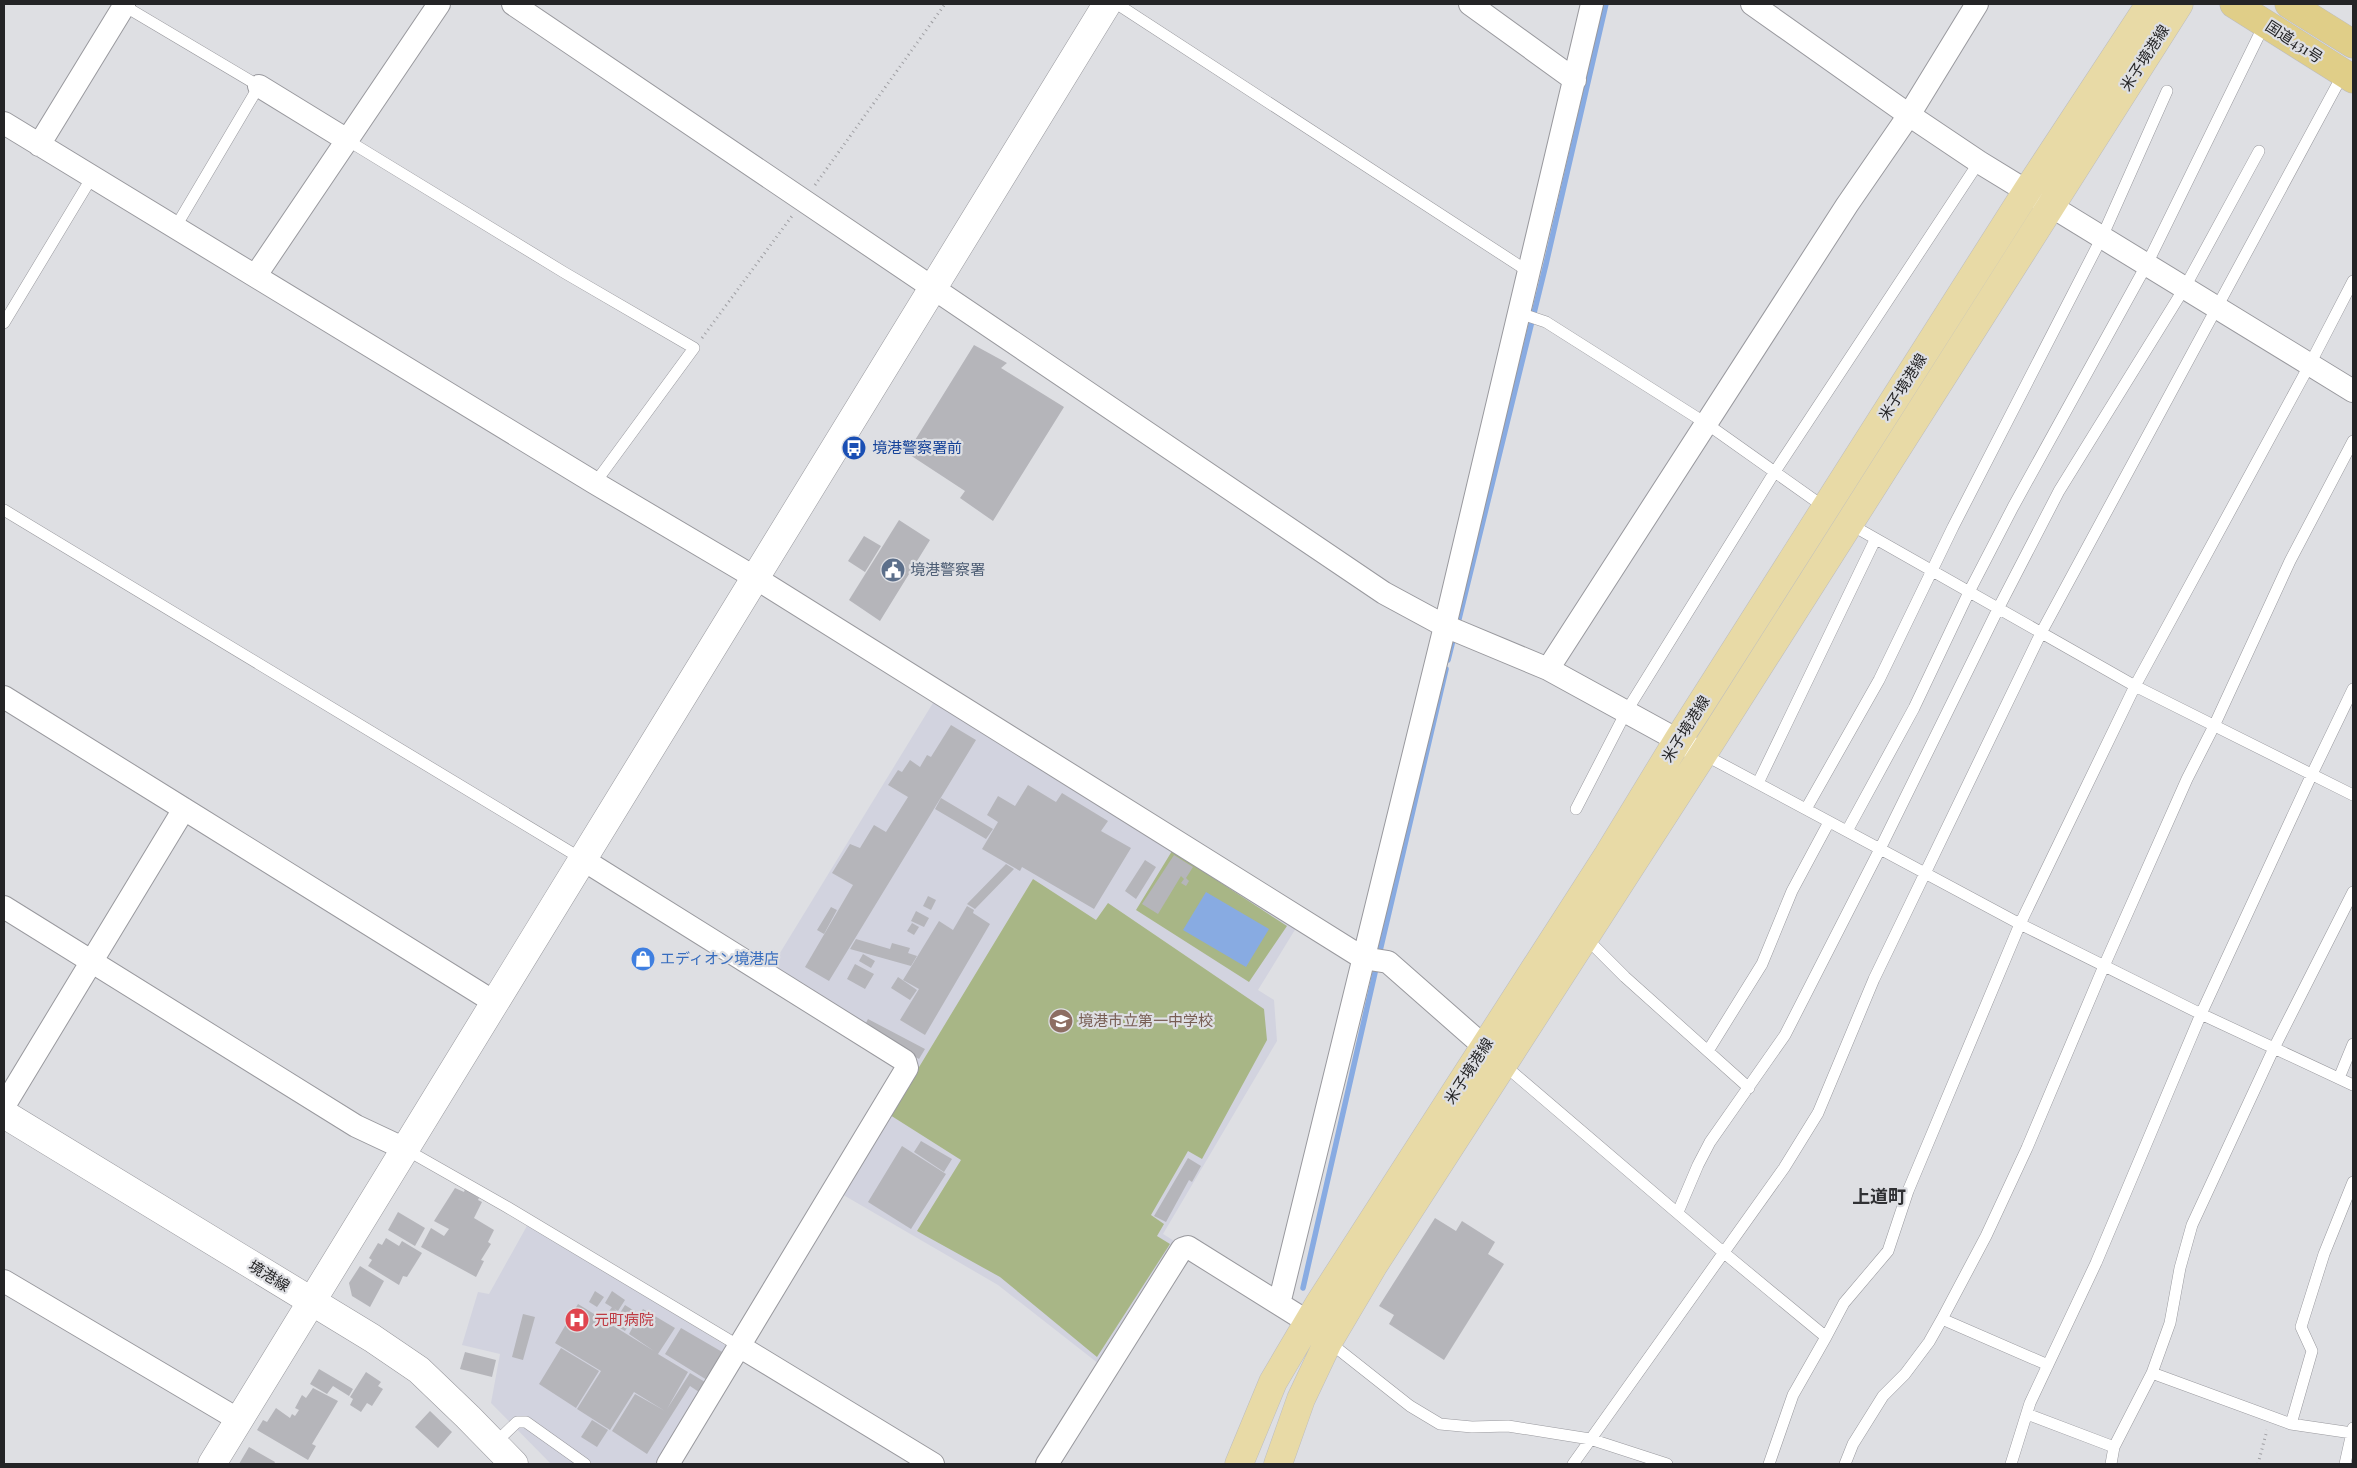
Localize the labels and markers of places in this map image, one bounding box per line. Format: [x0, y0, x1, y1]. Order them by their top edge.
bus stop icon: 境港警察署前 [841, 435, 867, 461]
place label: 境港警察署前 [872, 437, 962, 457]
public building icon: 境港警察署 [880, 557, 906, 583]
place label: 境港警察署 [910, 559, 985, 579]
shop icon: エディオン境港店 [630, 946, 656, 972]
place label: エディオン境港店 [660, 948, 779, 968]
school or university icon: 境港市立第一中学校 [1048, 1008, 1074, 1034]
place label: 境港市立第一中学校 [1078, 1010, 1213, 1030]
hospital icon: 元町病院 [564, 1307, 590, 1333]
place label: 元町病院 [594, 1309, 654, 1329]

